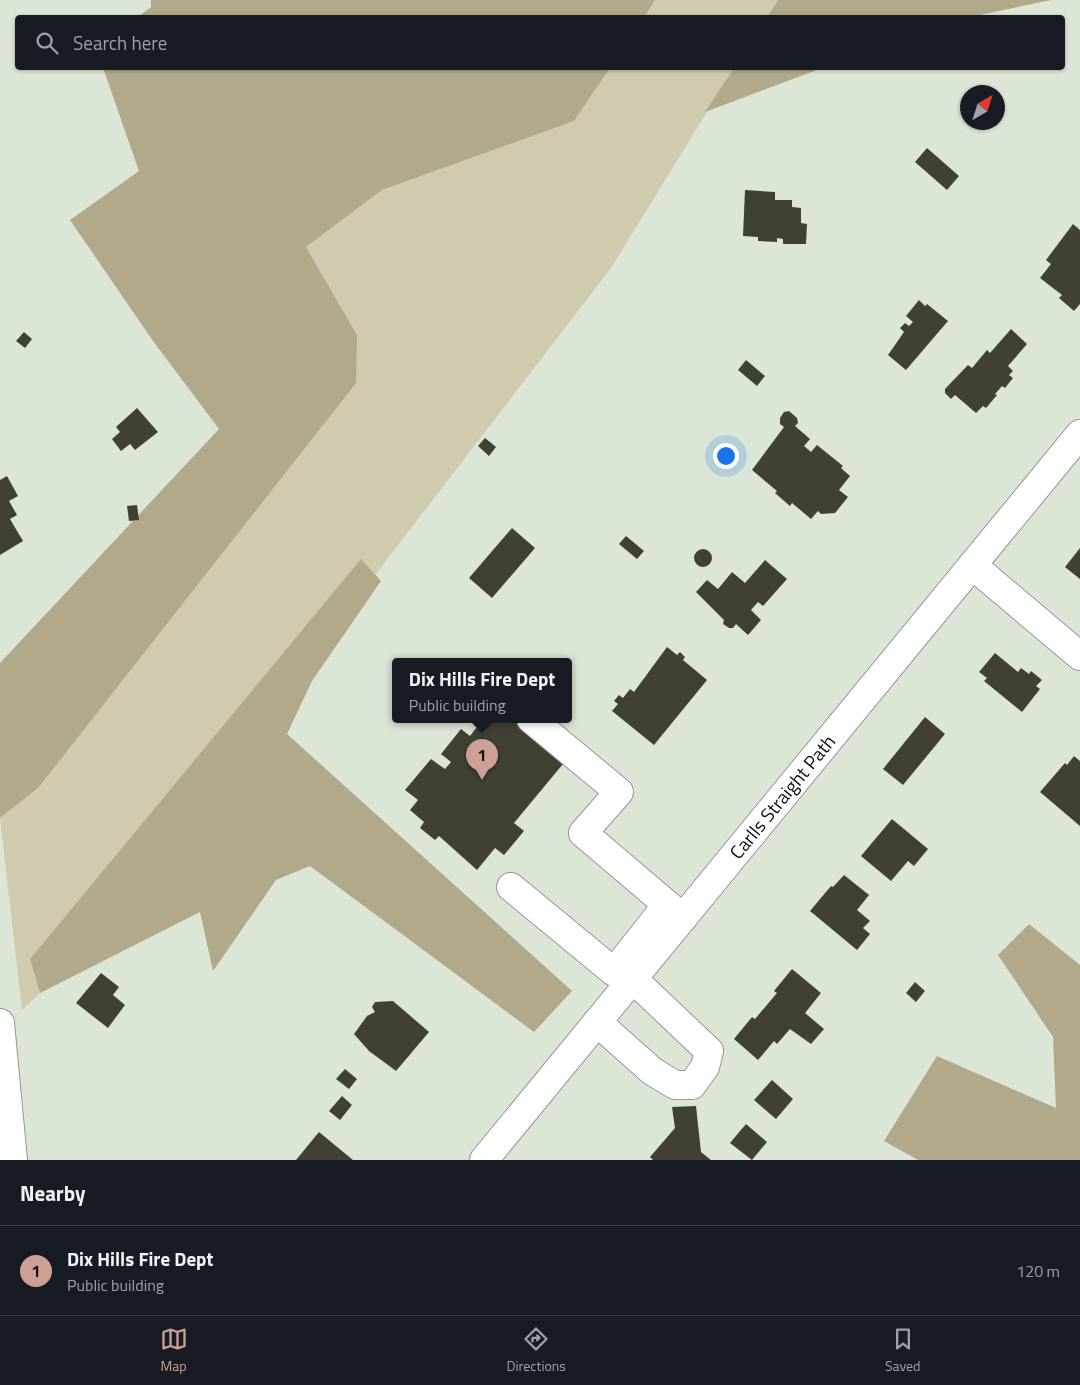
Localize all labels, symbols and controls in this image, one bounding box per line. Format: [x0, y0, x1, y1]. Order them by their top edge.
search box [15, 15, 1065, 70]
text: Search here [73, 28, 167, 57]
icon: search [33, 29, 61, 57]
north arrow [960, 85, 1005, 130]
your location [713, 443, 739, 469]
popup [392, 658, 572, 723]
text: Dix Hills Fire Dept [409, 664, 555, 693]
text: Public building [409, 693, 506, 717]
street label: Carlls Straight Path [722, 728, 842, 865]
pin: 1 [466, 739, 498, 780]
text: Nearby [20, 1177, 85, 1209]
text: Dix Hills Fire Dept [67, 1244, 213, 1273]
text: 1 [32, 1259, 40, 1283]
text: 120 m [1016, 1259, 1060, 1283]
text: Public building [67, 1273, 164, 1297]
tab: Map [160, 1325, 188, 1376]
tab: Directions [507, 1325, 566, 1376]
tab: Saved [885, 1325, 921, 1376]

